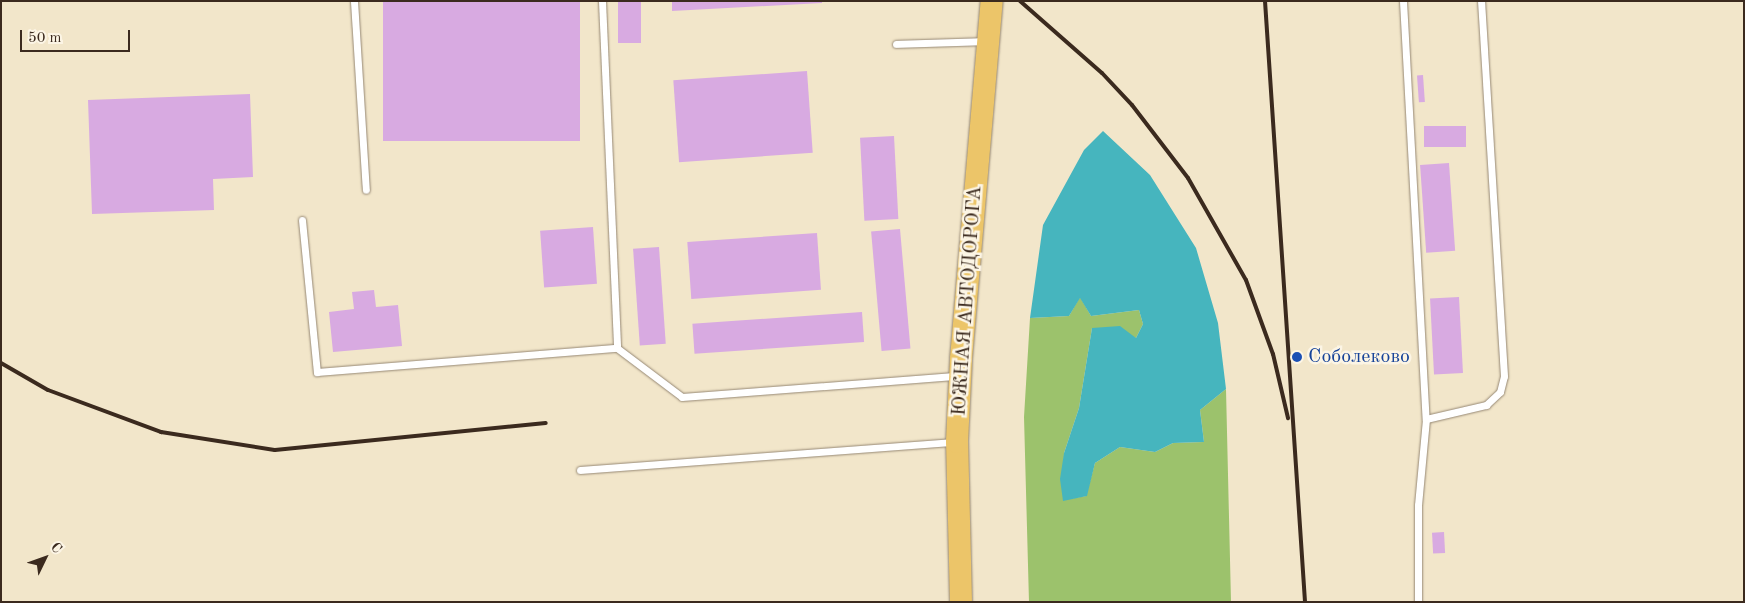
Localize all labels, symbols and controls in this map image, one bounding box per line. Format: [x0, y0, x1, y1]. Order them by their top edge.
scale bar [22, 20, 132, 52]
text: 50 m [28, 31, 62, 46]
street label: ЮЖНАЯ АВТОДОРОГА [948, 185, 988, 417]
place label: Соболеково [1308, 345, 1410, 369]
marker: Соболеково [1290, 350, 1304, 364]
north arrow [20, 533, 70, 583]
text: С [48, 540, 64, 556]

